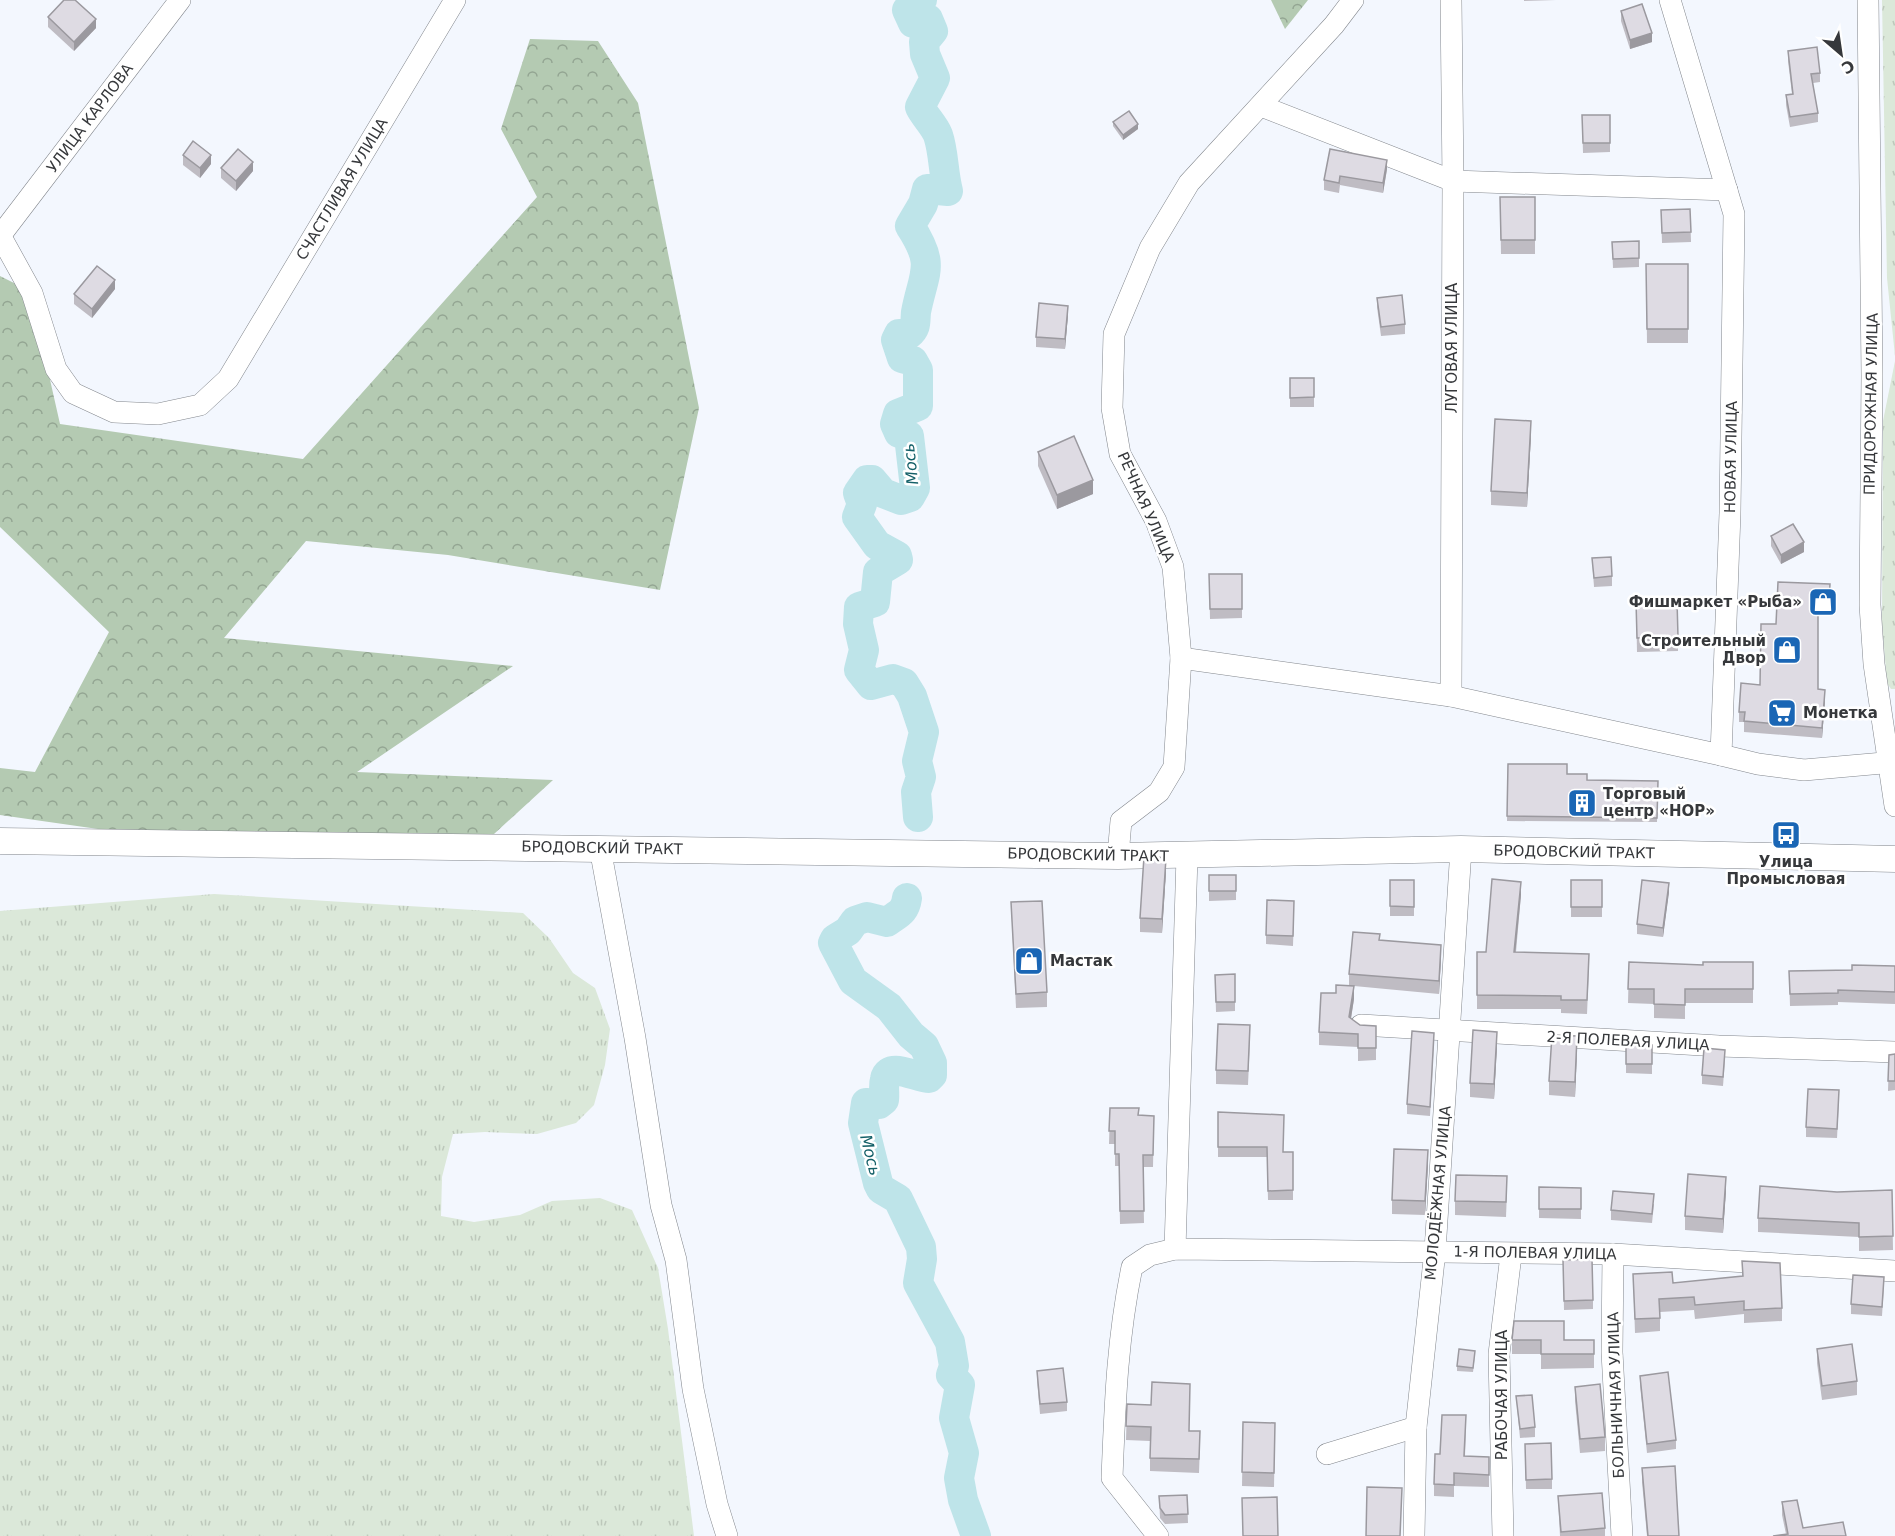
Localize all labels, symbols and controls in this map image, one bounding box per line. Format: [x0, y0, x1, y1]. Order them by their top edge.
north arrow [1811, 24, 1871, 84]
text: С [1838, 56, 1858, 78]
street label: УЛИЦА КАРЛОВА [43, 59, 137, 176]
street label: СЧАСТЛИВАЯ УЛИЦА [292, 114, 392, 263]
street label: ЛУГОВАЯ УЛИЦА [1443, 282, 1461, 413]
street label: ПРИДОРОЖНАЯ УЛИЦА [1860, 312, 1882, 495]
street label: НОВАЯ УЛИЦА [1721, 400, 1741, 513]
water label: Мось [899, 442, 922, 486]
street label: РЕЧНАЯ УЛИЦА [1114, 449, 1179, 566]
shop icon: Фишмаркет «Рыба» [1807, 586, 1839, 618]
place label: Фишмаркет «Рыба» [1629, 593, 1802, 611]
place label: Строительный Двор [1641, 632, 1766, 667]
shop icon: Строительный Двор [1771, 634, 1803, 666]
supermarket icon: Монетка [1766, 697, 1798, 729]
place label: Монетка [1803, 704, 1878, 722]
place label: Торговый центр «НОР» [1603, 785, 1715, 820]
building icon: Торговый центр «НОР» [1566, 787, 1598, 819]
bus stop icon: Улица Промысловая [1770, 819, 1802, 851]
street label: БРОДОВСКИЙ ТРАКТ [521, 837, 684, 858]
street label: БРОДОВСКИЙ ТРАКТ [1493, 841, 1656, 862]
street label: БРОДОВСКИЙ ТРАКТ [1007, 844, 1170, 865]
place label: Улица Промысловая [1727, 853, 1845, 888]
shop icon: Мастак [1013, 945, 1045, 977]
place label: Мастак [1050, 952, 1113, 970]
street label: 2-Я ПОЛЕВАЯ УЛИЦА [1546, 1028, 1711, 1054]
street label: МОЛОДЁЖНАЯ УЛИЦА [1420, 1104, 1455, 1281]
water label: Мось [856, 1133, 885, 1178]
street label: 1-Я ПОЛЕВАЯ УЛИЦА [1453, 1243, 1618, 1263]
street label: БОЛЬНИЧНАЯ УЛИЦА [1604, 1311, 1628, 1479]
street label: РАБОЧАЯ УЛИЦА [1493, 1329, 1511, 1460]

